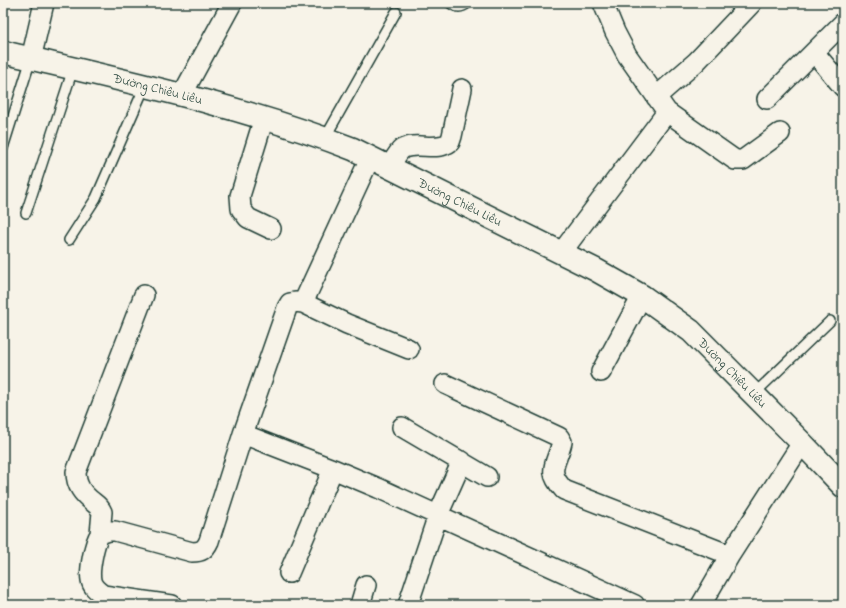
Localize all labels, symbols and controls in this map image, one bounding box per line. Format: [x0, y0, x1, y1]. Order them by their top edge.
street label: Đường Chiêu Liêu [110, 68, 205, 110]
street label: Đường Chiêu Liêu [414, 173, 505, 231]
street label: Đường Chiêu Liêu [693, 333, 772, 412]

